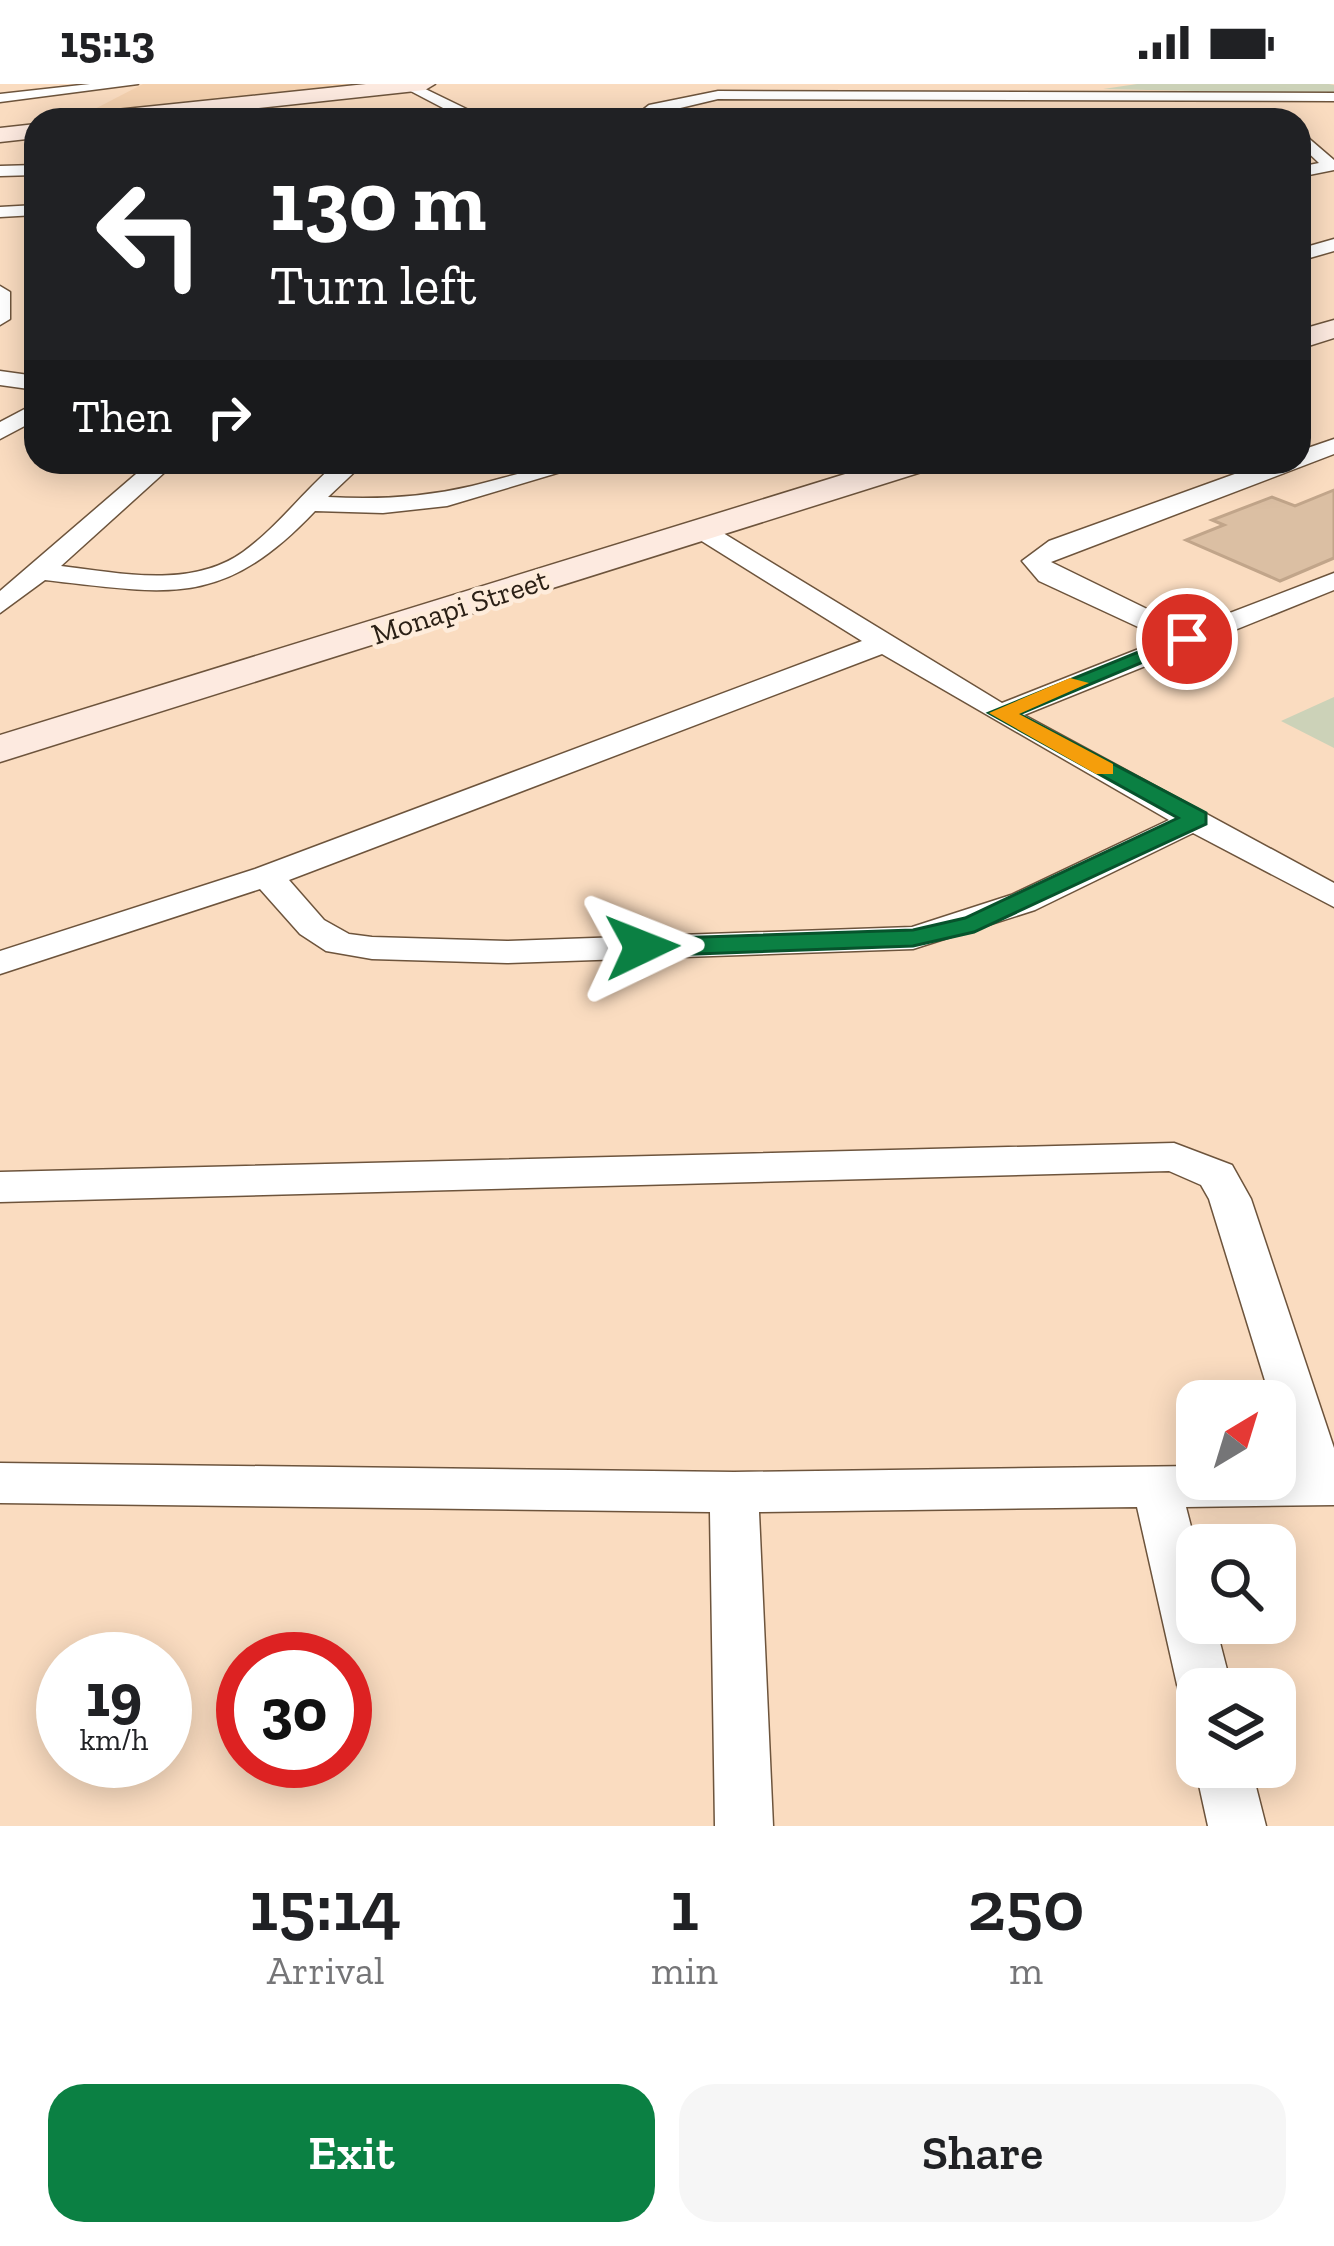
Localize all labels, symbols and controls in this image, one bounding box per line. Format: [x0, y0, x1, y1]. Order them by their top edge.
text: 15:13 [60, 15, 155, 69]
text: 130 m [270, 151, 486, 252]
icon: left [72, 156, 228, 312]
text: Turn left [270, 253, 477, 318]
icon: right [196, 384, 262, 450]
text: Then [72, 390, 172, 444]
street label: Monapi Street [367, 562, 553, 652]
pin [1136, 588, 1238, 690]
icon: arrive [1154, 606, 1220, 672]
position arrow [579, 884, 705, 1010]
north arrow [1176, 1380, 1296, 1500]
map controls [1176, 1380, 1296, 1788]
button: search [1176, 1524, 1296, 1644]
speed limit sign: 30 [216, 1632, 372, 1788]
text: 19 [86, 1659, 142, 1731]
button: layers [1176, 1668, 1296, 1788]
text: km/h [80, 1722, 148, 1758]
text: 15:14 [250, 1862, 401, 1948]
text: 1 [670, 1862, 699, 1948]
text: 250 [968, 1862, 1084, 1948]
text: Arrival [267, 1947, 384, 1994]
text: min [651, 1947, 718, 1994]
text: m [1009, 1947, 1043, 1994]
button: Exit [48, 2084, 655, 2222]
button: Share [679, 2084, 1286, 2222]

